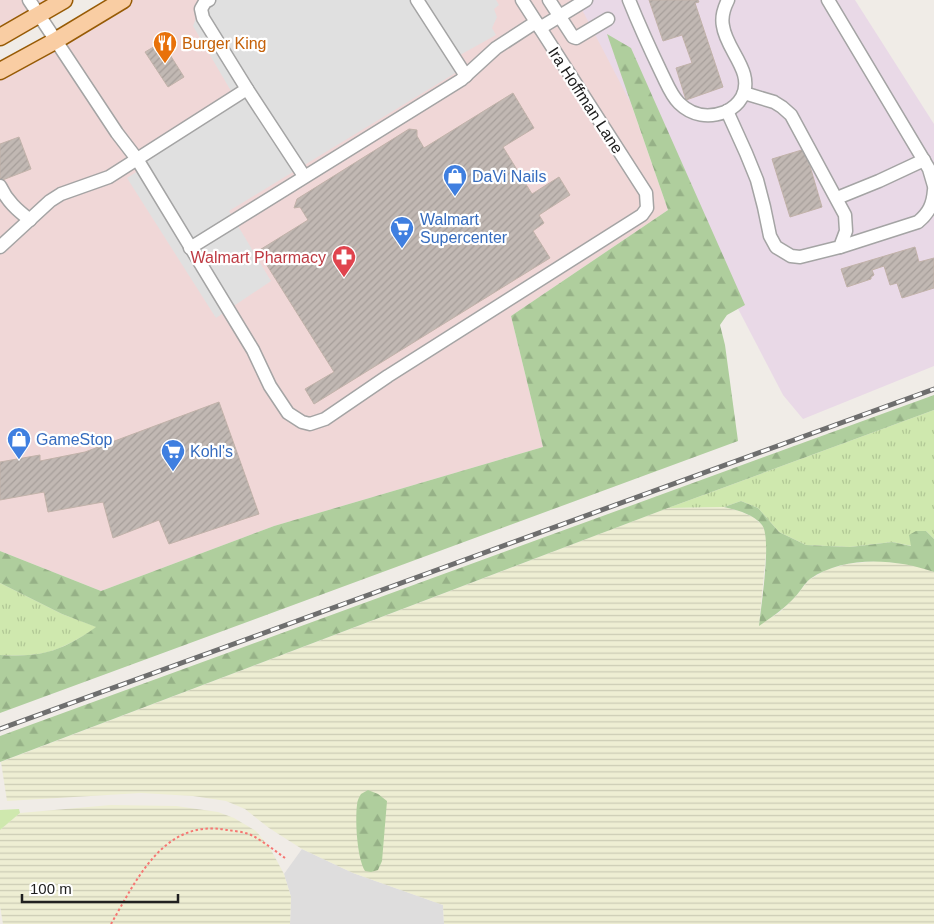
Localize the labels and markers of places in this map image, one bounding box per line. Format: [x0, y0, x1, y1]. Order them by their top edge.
restaurant icon: Burger King [152, 30, 178, 64]
place label: Burger King [182, 35, 267, 52]
shop icon: DaVi Nails [442, 163, 468, 197]
place label: DaVi Nails [472, 168, 546, 185]
place label: Walmart Supercenter [420, 211, 508, 246]
supermarket icon: Walmart Supercenter [389, 215, 415, 249]
pharmacy icon: Walmart Pharmacy [331, 244, 357, 278]
place label: Walmart Pharmacy [191, 249, 326, 266]
shop icon: GameStop [6, 426, 32, 460]
place label: GameStop [36, 431, 113, 448]
supermarket icon: Kohl's [160, 438, 186, 472]
place label: Kohl's [190, 443, 233, 460]

